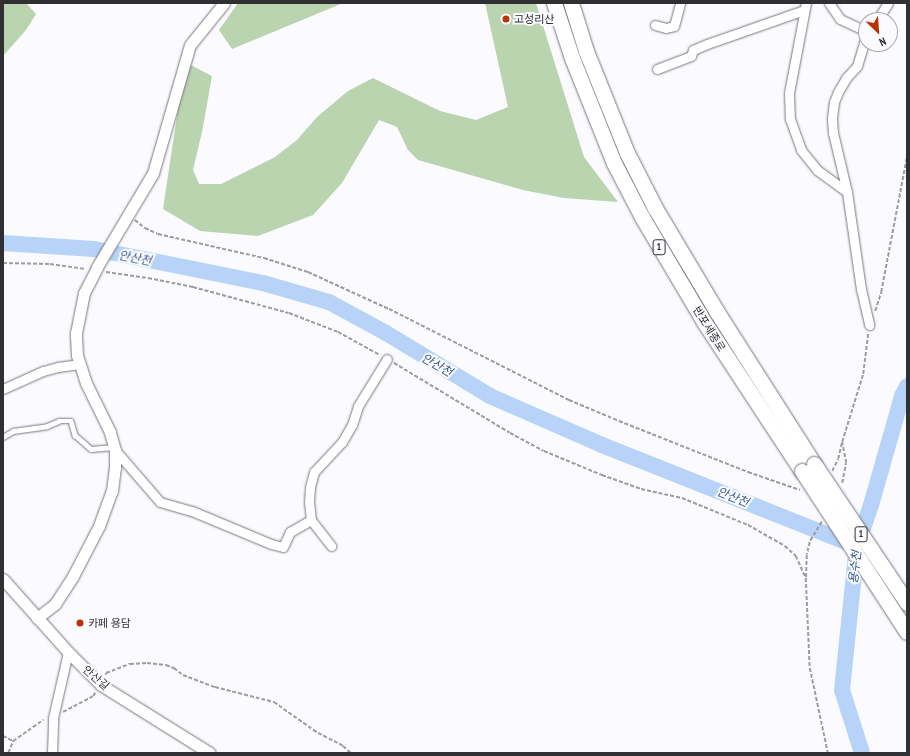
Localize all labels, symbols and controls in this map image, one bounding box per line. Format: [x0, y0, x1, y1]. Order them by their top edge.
place label: 고성리산 [514, 12, 554, 26]
north arrow [858, 12, 898, 52]
marker: 고성리산 [501, 14, 511, 24]
text: N [877, 34, 888, 50]
road number: 1 [652, 239, 666, 255]
water label: 안산천 [117, 248, 153, 268]
street label: 반포세종로 [690, 304, 728, 354]
water label: 안산천 [419, 350, 455, 380]
water label: 안산천 [715, 484, 751, 510]
road number: 1 [854, 526, 868, 542]
water label: 용수천 [846, 550, 864, 584]
place label: 카페 용담 [88, 616, 131, 630]
marker: 카페 용담 [75, 618, 85, 628]
street label: 안산길 [80, 663, 112, 693]

